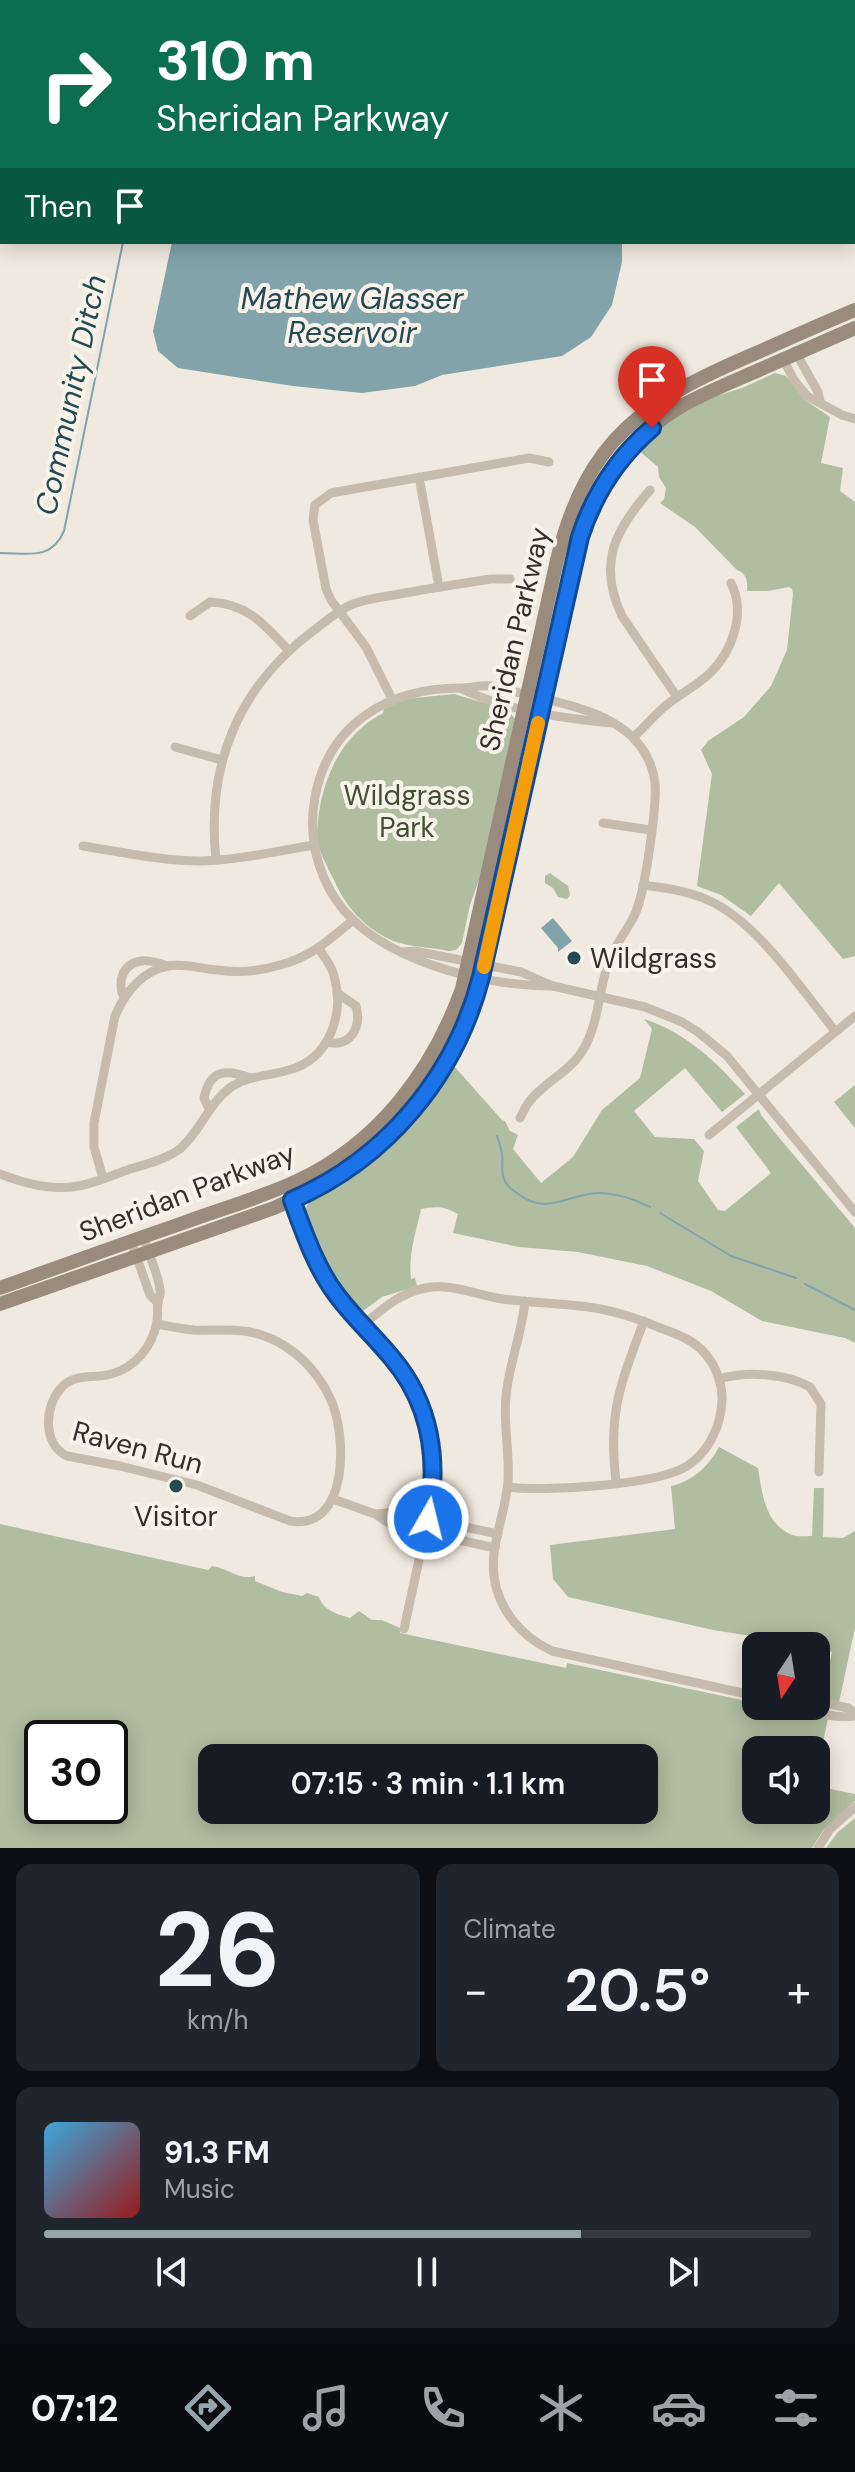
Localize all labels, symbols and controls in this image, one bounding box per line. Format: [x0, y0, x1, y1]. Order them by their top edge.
text: 310 m [156, 24, 315, 97]
icon: right [24, 32, 128, 136]
text: Sheridan Parkway [156, 95, 449, 142]
icon: arrive [108, 184, 152, 228]
text: Then [24, 187, 92, 226]
water label: Community Ditch [26, 271, 115, 519]
water label: Mathew Glasser Reservoir [241, 279, 464, 352]
pin [618, 346, 686, 428]
icon: arrive [630, 358, 674, 402]
street label: Sheridan Parkway [471, 524, 558, 754]
park label: Wildgrass Park [344, 777, 470, 846]
place label: Wildgrass [590, 940, 717, 977]
marker: Wildgrass [565, 949, 583, 967]
street label: Sheridan Parkway [74, 1134, 300, 1251]
street label: Raven Run [69, 1412, 207, 1483]
marker: Visitor [167, 1477, 185, 1495]
position arrow [386, 1477, 470, 1561]
place label: Visitor [134, 1498, 218, 1535]
north arrow [742, 1632, 830, 1720]
map controls [742, 1632, 830, 1824]
speed limit sign: 30 [24, 1720, 128, 1824]
button: sound [742, 1736, 830, 1824]
text: 07:15 · 3 min · 1.1 km [291, 1764, 565, 1803]
text: 26 [155, 1883, 281, 2018]
text: Climate [464, 1912, 556, 1946]
text: 20.5° [564, 1951, 710, 2030]
text: − [464, 1962, 488, 2020]
text: + [787, 1962, 811, 2020]
text: km/h [187, 2003, 248, 2037]
text: 91.3 FM [164, 2133, 270, 2172]
text: Music [164, 2172, 235, 2206]
icon: previous [150, 2250, 194, 2294]
icon: pause [405, 2250, 449, 2294]
icon: next [661, 2250, 705, 2294]
icon: directions [180, 2380, 236, 2436]
icon: music [298, 2380, 354, 2436]
icon: phone [415, 2380, 471, 2436]
icon: climate [533, 2380, 589, 2436]
icon: car [651, 2380, 707, 2436]
icon: filters [768, 2380, 824, 2436]
text: 07:12 [31, 2385, 118, 2432]

